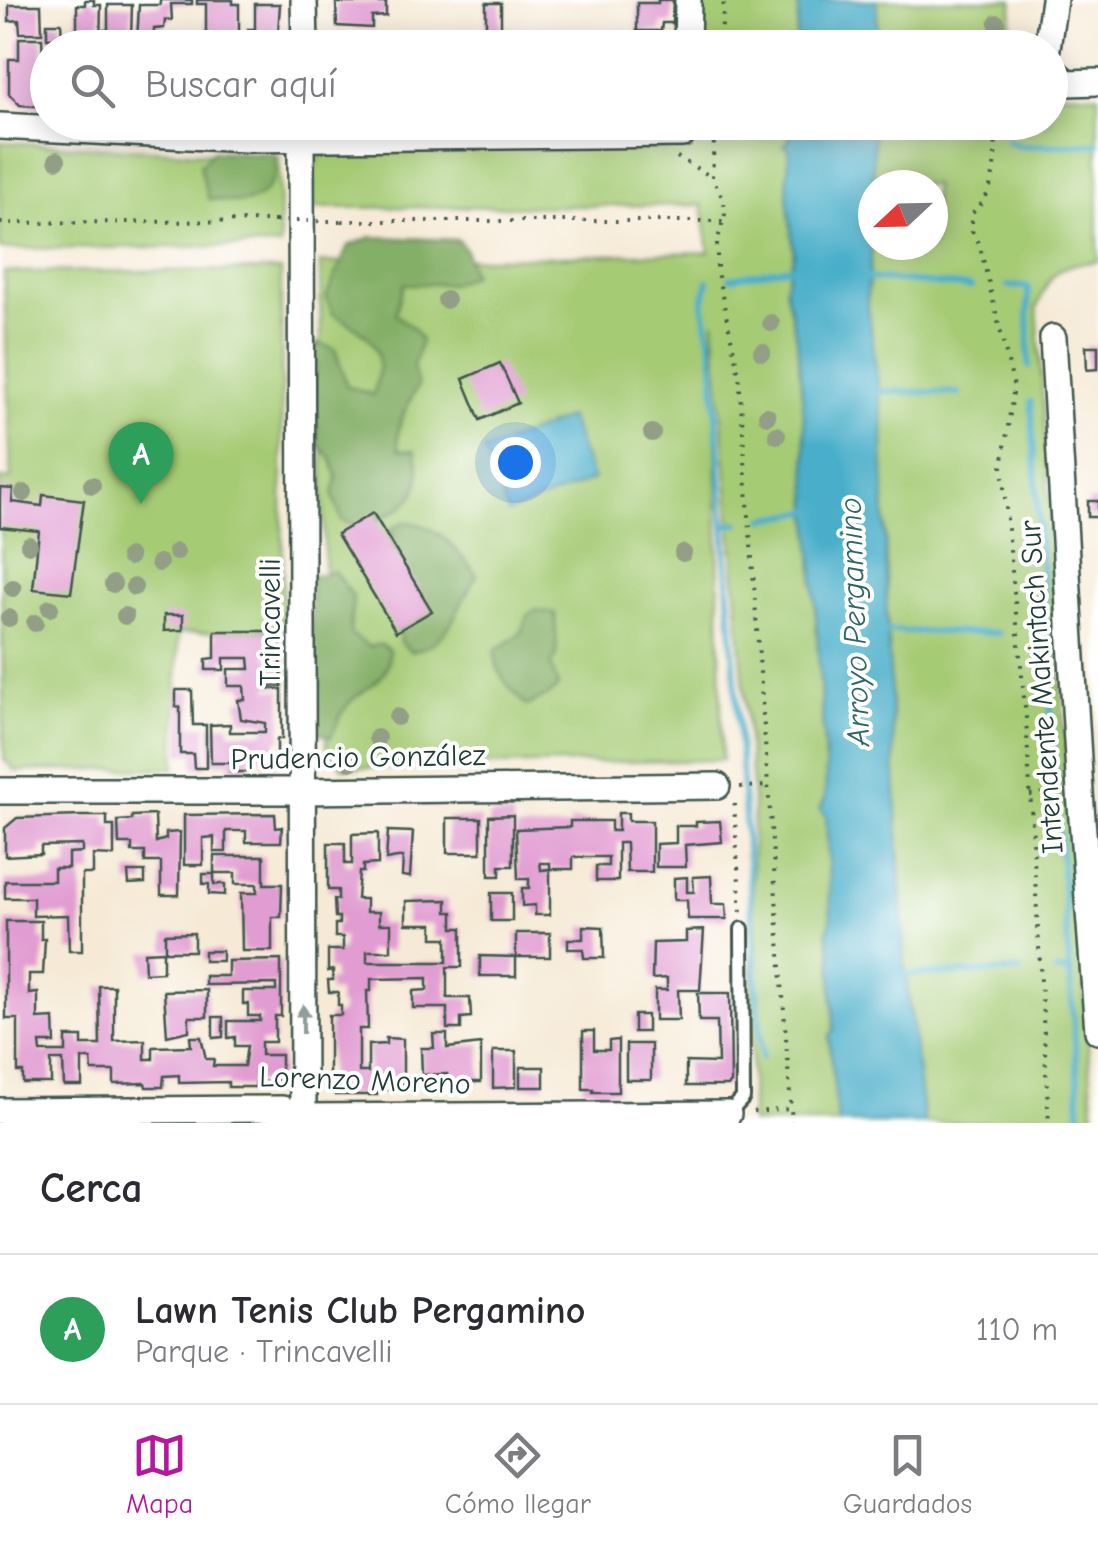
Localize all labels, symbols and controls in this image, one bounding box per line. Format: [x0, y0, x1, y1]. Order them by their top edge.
search box [30, 30, 1068, 140]
icon: search [65, 58, 120, 113]
text: Buscar aquí [145, 63, 337, 107]
north arrow [858, 170, 948, 260]
pin: A [108, 422, 174, 504]
your location [490, 437, 541, 488]
water label: Arroyo Pergamino [832, 497, 877, 748]
street label: Intendente Makintach Sur [1012, 519, 1071, 855]
street label: Trincavelli [253, 558, 288, 686]
street label: Prudencio González [230, 738, 486, 777]
one-way arrow [295, 1003, 311, 1035]
street label: Lorenzo Moreno [259, 1059, 471, 1102]
text: Cerca [40, 1164, 143, 1213]
text: Lawn Tenis Club Pergamino [135, 1289, 585, 1333]
text: A [64, 1311, 81, 1348]
text: 110 m [976, 1311, 1058, 1348]
text: Parque · Trincavelli [135, 1333, 393, 1370]
tab: Mapa [126, 1428, 193, 1520]
tab: Cómo llegar [445, 1428, 591, 1520]
tab: Guardados [843, 1428, 972, 1520]

